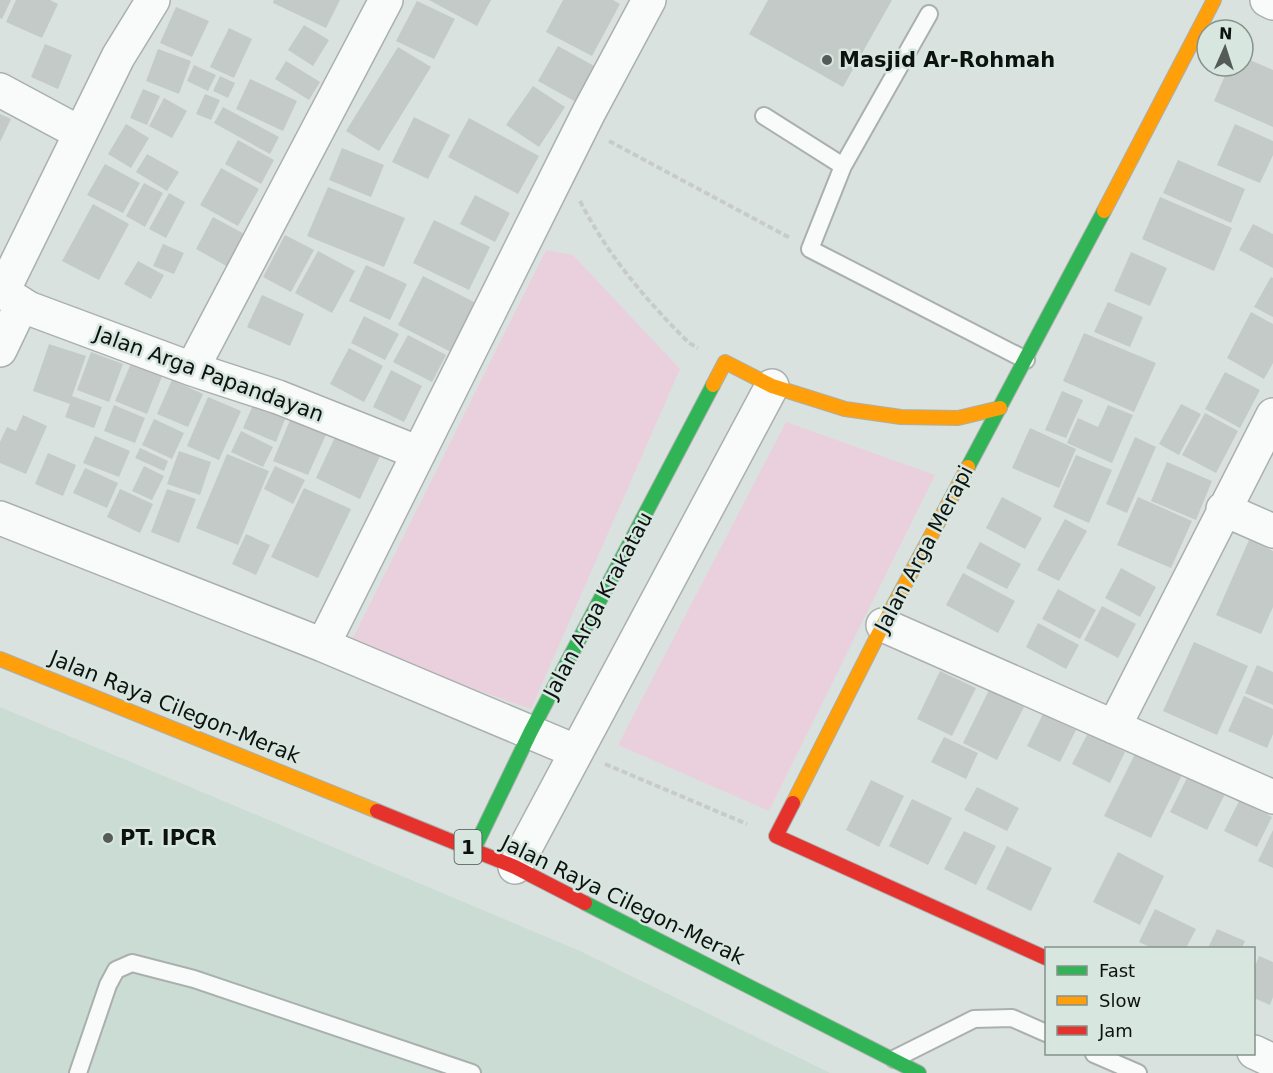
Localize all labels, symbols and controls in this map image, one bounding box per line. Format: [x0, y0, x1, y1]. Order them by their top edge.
north arrow [1195, 18, 1255, 78]
text: N [1219, 24, 1233, 43]
place label: Masjid Ar-Rohmah [839, 48, 1055, 72]
marker: Masjid Ar-Rohmah [820, 53, 834, 67]
street label: Jalan Arga Papandayan [89, 321, 327, 427]
street label: Jalan Arga Merapi [869, 462, 978, 638]
street label: Jalan Arga Krakatau [538, 508, 657, 704]
street label: Jalan Raya Cilegon-Merak [45, 645, 304, 769]
place label: PT. IPCR [120, 826, 217, 850]
road number: 1 [454, 830, 482, 864]
street label: Jalan Raya Cilegon-Merak [496, 830, 749, 970]
marker: PT. IPCR [101, 831, 115, 845]
legend [1045, 947, 1255, 1055]
text: Fast [1099, 960, 1135, 981]
text: Slow [1099, 990, 1141, 1011]
text: Jam [1098, 1020, 1133, 1041]

